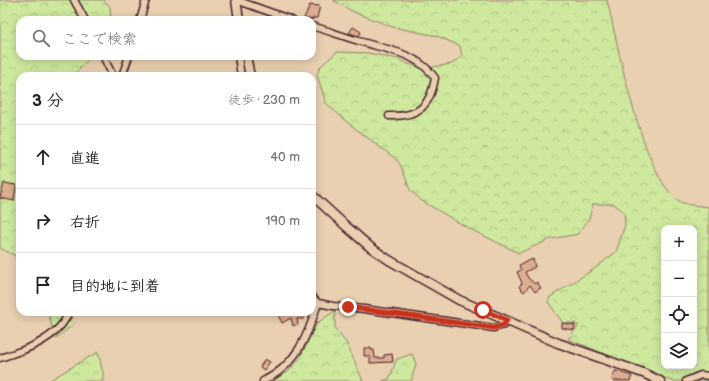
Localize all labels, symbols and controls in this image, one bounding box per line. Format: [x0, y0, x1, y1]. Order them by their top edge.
search box [16, 16, 316, 60]
icon: search [30, 27, 52, 49]
text: ここで検索 [62, 30, 137, 49]
text: 3 分 [32, 91, 64, 111]
text: 徒歩 · 230 m [228, 92, 300, 108]
icon: ahead [32, 146, 54, 168]
text: 直進 [70, 149, 100, 168]
text: 40 m [270, 149, 300, 165]
icon: right [32, 210, 54, 232]
text: 右折 [70, 213, 100, 232]
text: 190 m [266, 213, 300, 229]
map controls [661, 225, 697, 369]
button: + [661, 225, 697, 261]
button: − [661, 261, 697, 297]
icon: arrive [32, 274, 54, 296]
text: 目的地に到着 [70, 277, 160, 296]
button: locate [661, 297, 697, 333]
route end [339, 298, 357, 316]
route start [474, 301, 492, 319]
button: layers [661, 333, 697, 369]

